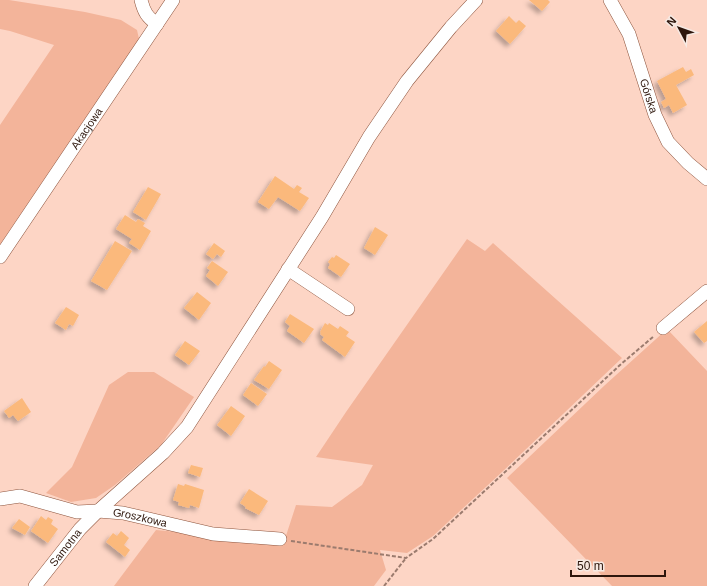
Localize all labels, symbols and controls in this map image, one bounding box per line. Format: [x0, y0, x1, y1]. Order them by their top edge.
north arrow [659, 8, 699, 48]
text: N [664, 14, 679, 28]
street label: Górska [638, 77, 660, 115]
street label: Akacjowa [68, 105, 105, 151]
street label: Groszkowa [112, 506, 169, 529]
street label: Samotna [47, 526, 84, 569]
scale bar [571, 552, 665, 578]
text: 50 m [577, 559, 604, 573]

